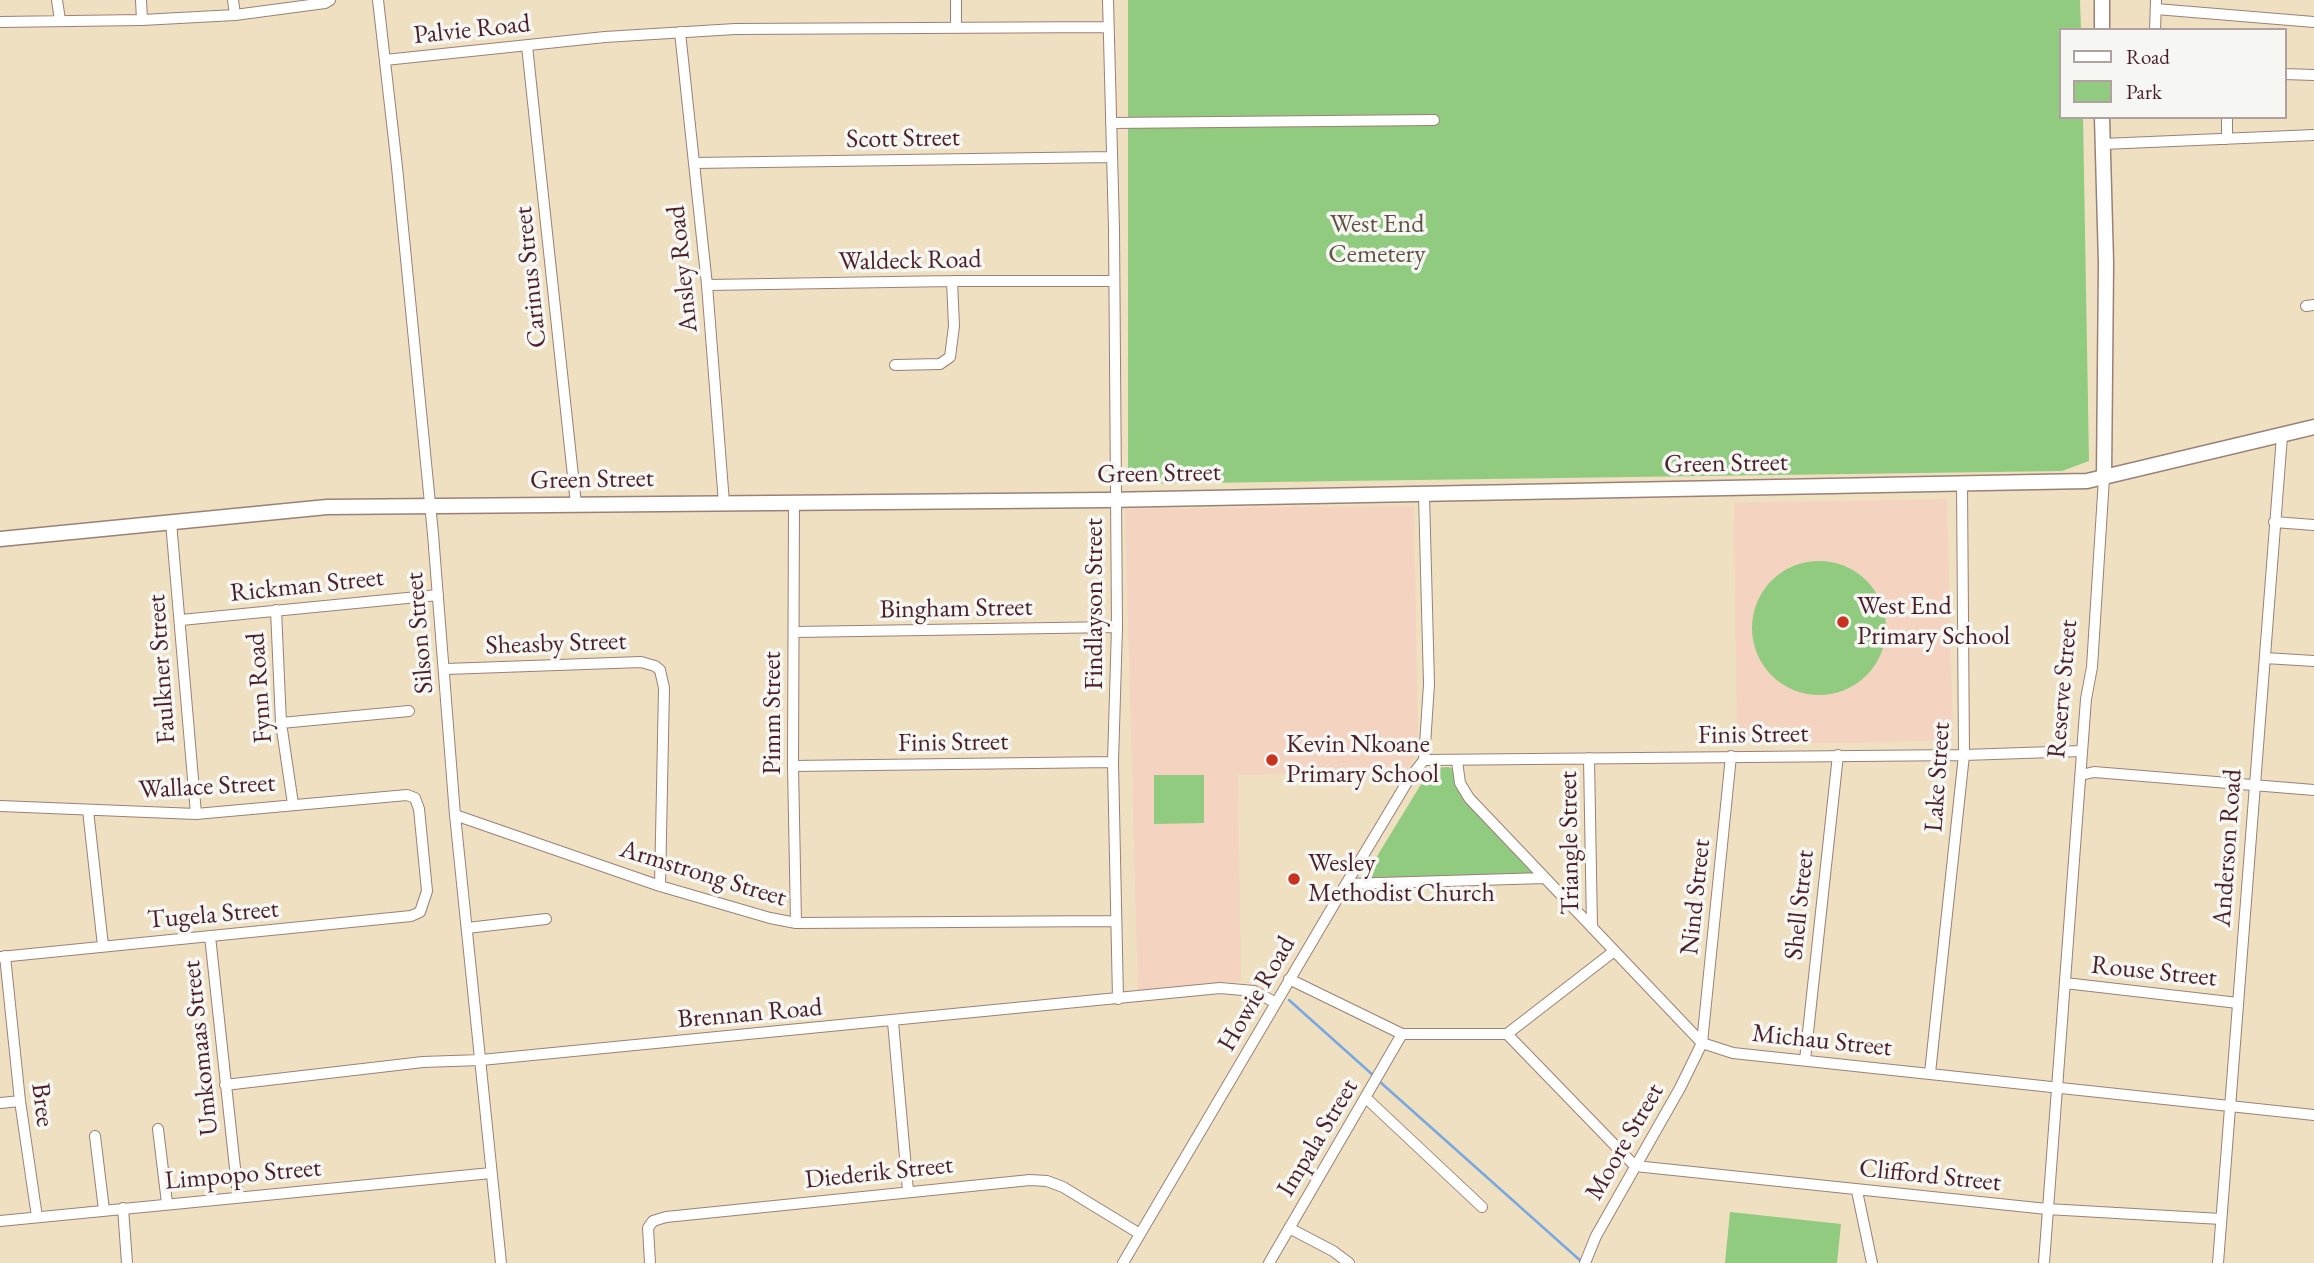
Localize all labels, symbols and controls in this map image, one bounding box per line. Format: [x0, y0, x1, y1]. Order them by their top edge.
street label: Palvie Road [412, 8, 532, 52]
legend [2058, 28, 2286, 119]
text: Road [2126, 43, 2170, 70]
text: Park [2126, 78, 2162, 105]
street label: Scott Street [846, 122, 960, 156]
street label: Ansley Road [661, 204, 705, 334]
street label: Carinus Street [508, 205, 554, 349]
park label: West End Cemetery [1328, 209, 1426, 270]
street label: Waldeck Road [838, 244, 982, 278]
street label: Green Street [1664, 447, 1788, 481]
street label: Green Street [1097, 457, 1221, 491]
street label: Green Street [530, 463, 654, 497]
street label: Findlayson Street [1079, 518, 1111, 690]
street label: Rickman Street [229, 562, 385, 610]
street label: Silson Street [399, 571, 441, 695]
place label: West End Primary School [1857, 591, 2010, 652]
street label: Bingham Street [879, 592, 1033, 626]
street label: Faulkner Street [141, 593, 183, 745]
marker: West End Primary School [1835, 614, 1851, 630]
street label: Reserve Street [2041, 618, 2085, 760]
street label: Sheasby Street [485, 626, 627, 662]
street label: Fynn Road [241, 632, 279, 744]
street label: Pimm Street [757, 651, 789, 775]
street label: Finis Street [1697, 718, 1809, 752]
street label: Lake Street [1919, 721, 1957, 833]
street label: Finis Street [897, 726, 1009, 760]
place label: Kevin Nkoane Primary School [1286, 729, 1439, 790]
marker: Kevin Nkoane Primary School [1264, 752, 1280, 768]
street label: Wallace Street [138, 768, 276, 806]
street label: Anderson Road [2207, 768, 2249, 928]
street label: Triangle Street [1553, 771, 1587, 915]
street label: Armstrong Street [616, 834, 790, 914]
street label: Nind Street [1674, 838, 1718, 956]
place label: Wesley Methodist Church [1308, 848, 1495, 910]
street label: Shell Street [1779, 848, 1821, 962]
marker: Wesley Methodist Church [1286, 871, 1302, 887]
street label: Tugela Street [146, 894, 280, 936]
street label: Howie Road [1212, 931, 1302, 1057]
street label: Rouse Street [2090, 950, 2218, 994]
street label: Umkomaas Street [176, 959, 226, 1137]
street label: Brennan Road [676, 992, 824, 1036]
street label: Michau Street [1751, 1018, 1893, 1064]
street label: Impala Street [1271, 1074, 1365, 1202]
street label: Moore Street [1579, 1078, 1671, 1206]
street label: Bree [24, 1081, 60, 1129]
street label: Diederik Street [803, 1150, 955, 1196]
street label: Limpopo Street [164, 1153, 322, 1197]
street label: Clifford Street [1858, 1153, 2002, 1199]

